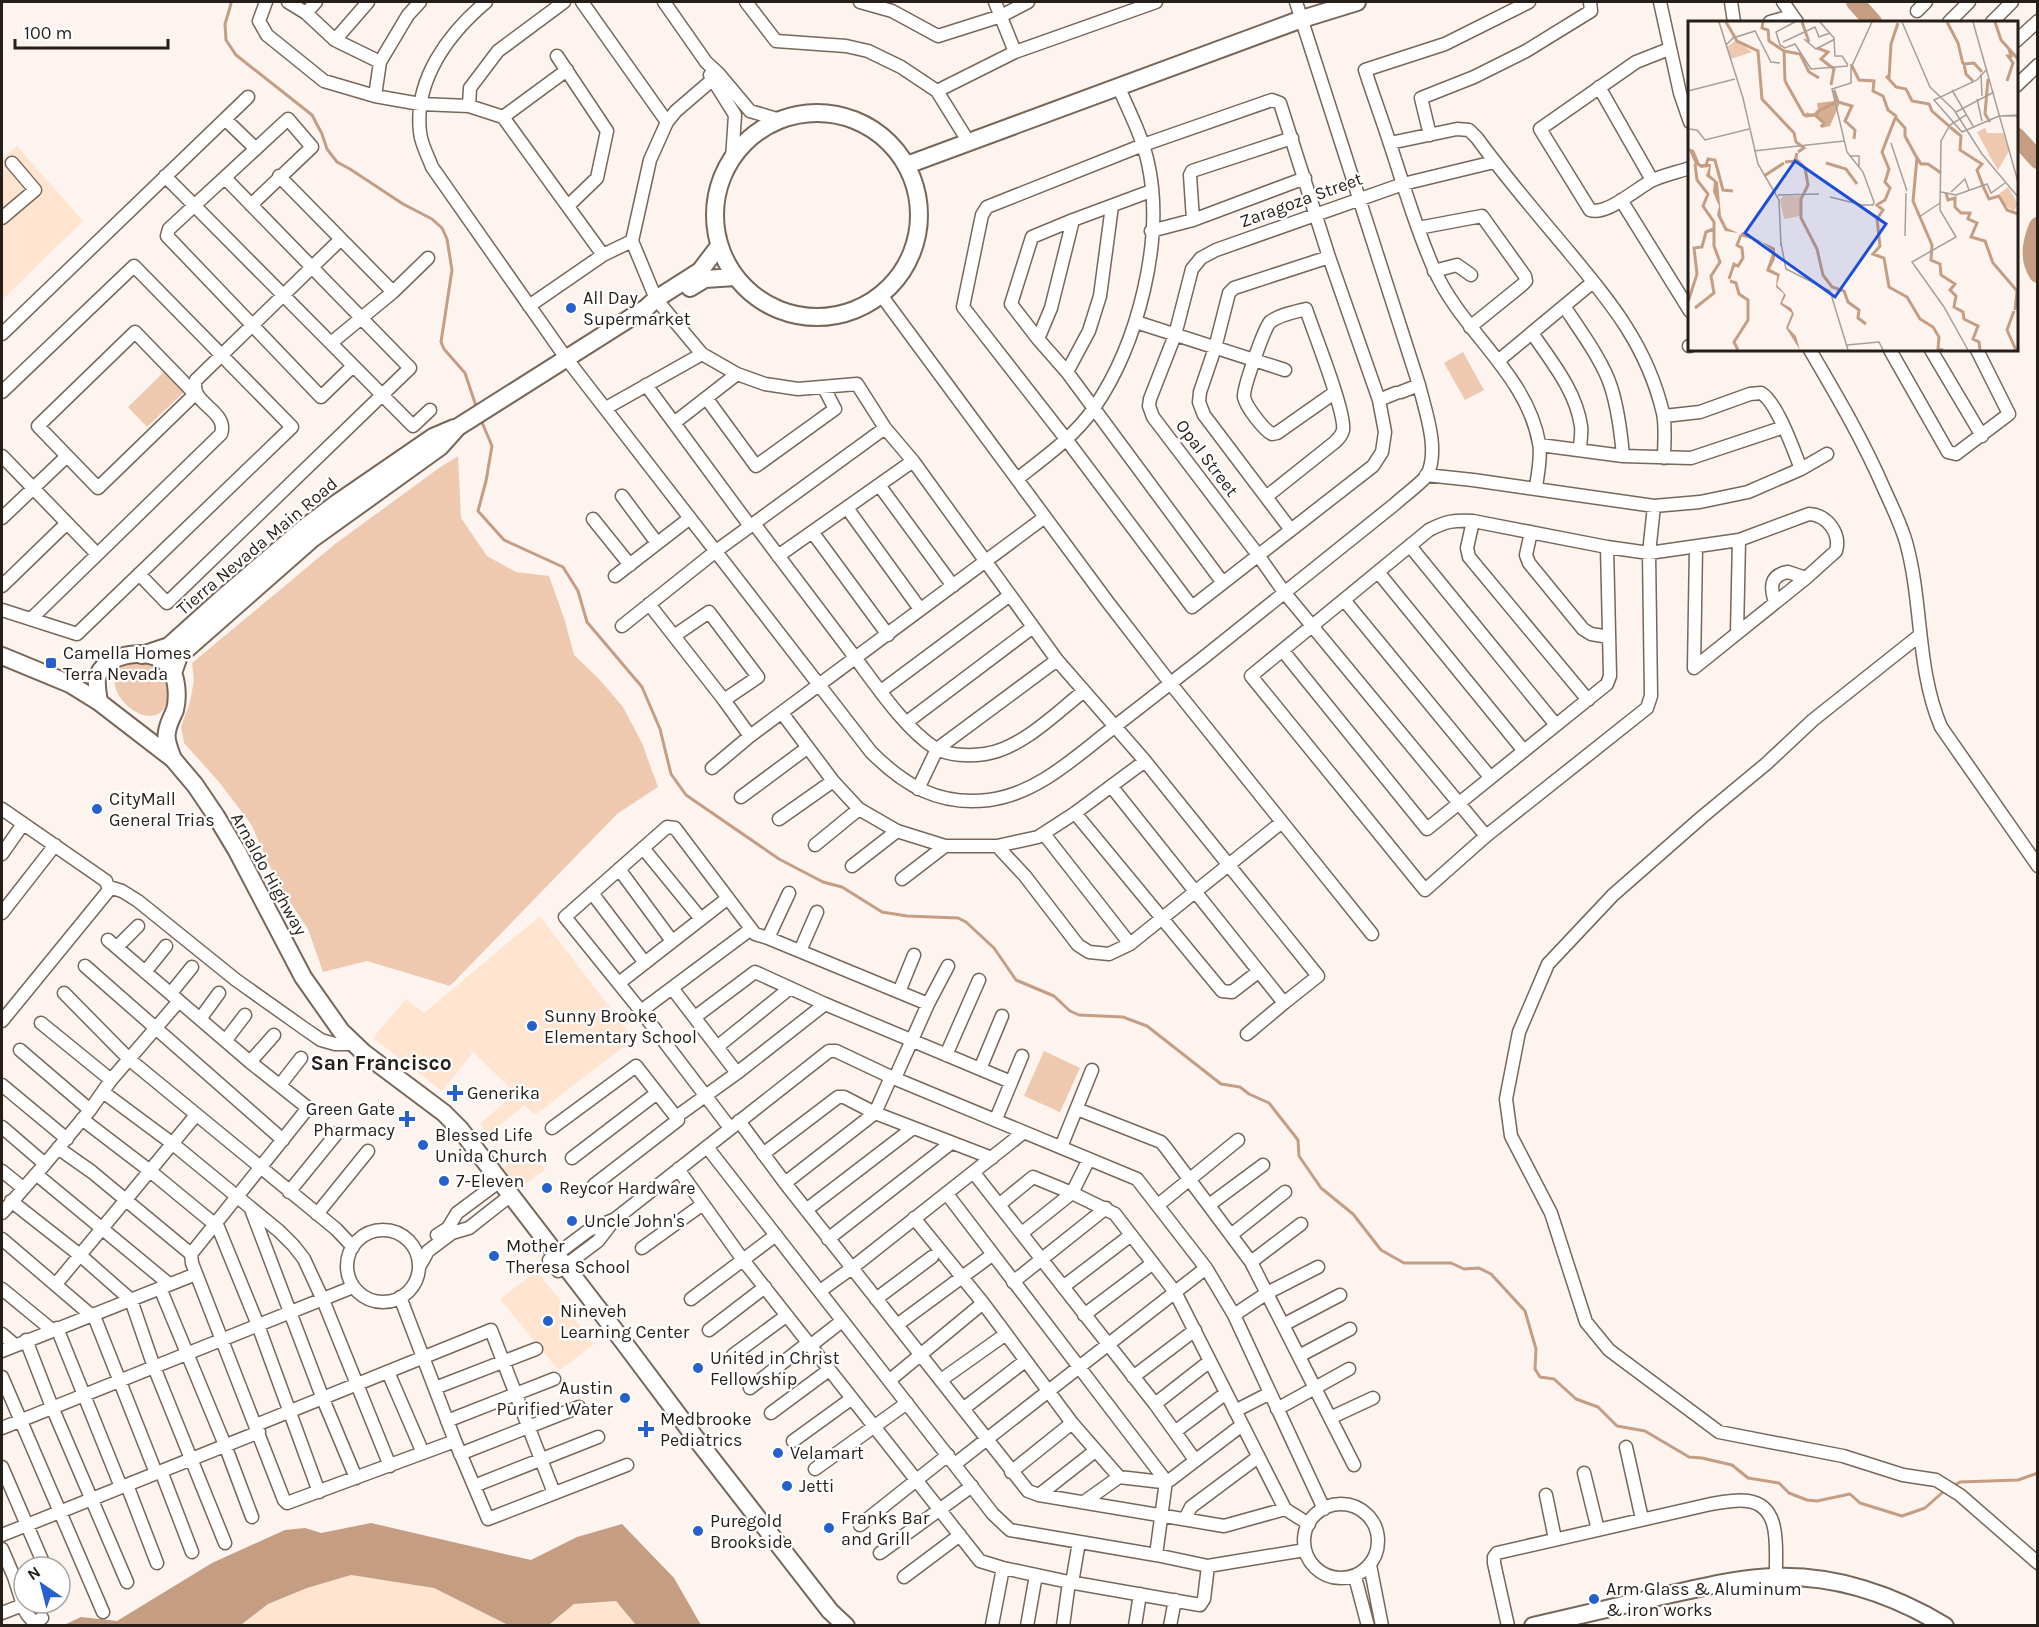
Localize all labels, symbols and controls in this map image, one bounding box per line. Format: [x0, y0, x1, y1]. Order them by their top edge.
scale bar [15, 12, 168, 50]
inset map [1688, 21, 2018, 351]
text: 100 m [24, 22, 72, 44]
street label: Zaragoza Street [1237, 168, 1366, 232]
place label: All Day Supermarket [583, 287, 691, 330]
marker: All Day Supermarket [564, 301, 578, 315]
street label: Opal Street [1171, 415, 1243, 501]
street label: Tierra Nevada Main Road [172, 472, 342, 620]
place label: Camella Homes Terra Nevada [63, 642, 192, 685]
marker: Camella Homes Terra Nevada [44, 656, 58, 670]
place label: CityMall General Trias [109, 788, 215, 831]
marker: CityMall General Trias [90, 802, 104, 816]
street label: Arnaldo Highway [226, 809, 312, 940]
place label: Sunny Brooke Elementary School [544, 1005, 697, 1048]
marker: Sunny Brooke Elementary School [525, 1019, 539, 1033]
district label: San Francisco [310, 1051, 452, 1075]
place label: Generika [467, 1082, 540, 1104]
marker: Generika [448, 1086, 462, 1100]
place label: Green Gate Pharmacy [306, 1098, 396, 1141]
marker: Green Gate Pharmacy [400, 1112, 414, 1126]
place label: Blessed Life Unida Church [435, 1124, 547, 1167]
marker: Blessed Life Unida Church [416, 1138, 430, 1152]
place label: 7-Eleven [456, 1170, 524, 1192]
marker: 7-Eleven [437, 1174, 451, 1188]
place label: Reycor Hardware [559, 1177, 695, 1199]
marker: Reycor Hardware [540, 1181, 554, 1195]
place label: Uncle John's [584, 1210, 685, 1232]
marker: Uncle John's [565, 1214, 579, 1228]
place label: Mother Theresa School [506, 1235, 630, 1278]
marker: Mother Theresa School [487, 1249, 501, 1263]
place label: Nineveh Learning Center [560, 1300, 690, 1343]
marker: Nineveh Learning Center [541, 1314, 555, 1328]
place label: United in Christ Fellowship [710, 1347, 840, 1390]
marker: United in Christ Fellowship [691, 1361, 705, 1375]
place label: Austin Purified Water [497, 1377, 613, 1420]
marker: Austin Purified Water [618, 1391, 632, 1405]
place label: Medbrooke Pediatrics [660, 1408, 751, 1451]
marker: Medbrooke Pediatrics [637, 1420, 655, 1438]
place label: Velamart [790, 1442, 864, 1464]
marker: Velamart [771, 1446, 785, 1460]
place label: Jetti [799, 1475, 834, 1497]
marker: Jetti [780, 1479, 794, 1493]
place label: Franks Bar and Grill [841, 1507, 930, 1550]
place label: Puregold Brookside [710, 1510, 792, 1553]
marker: Franks Bar and Grill [822, 1521, 836, 1535]
marker: Puregold Brookside [691, 1524, 705, 1538]
north arrow [12, 1555, 72, 1615]
text: N [24, 1562, 44, 1584]
place label: Arm Glass & Aluminum & iron works [1606, 1578, 1802, 1621]
marker: Arm Glass & Aluminum & iron works [1587, 1592, 1601, 1606]

